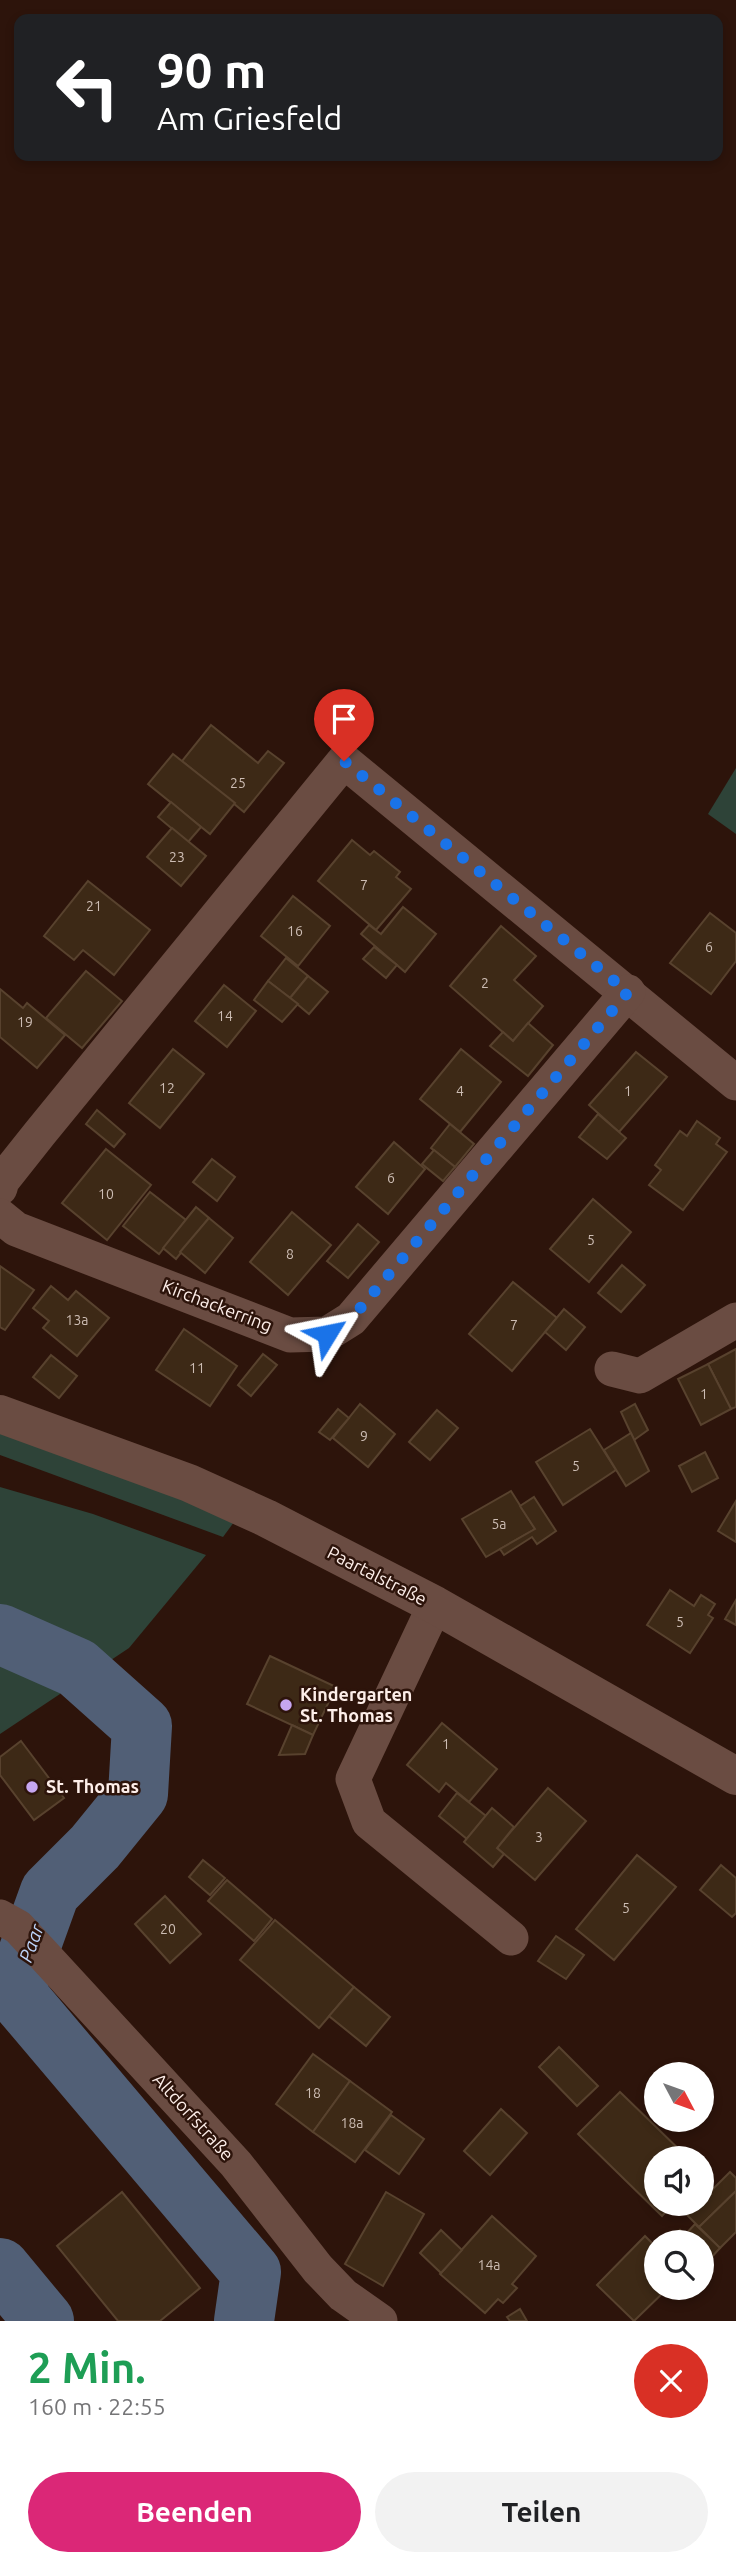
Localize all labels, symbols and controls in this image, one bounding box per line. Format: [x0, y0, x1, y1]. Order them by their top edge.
icon: left [42, 42, 133, 133]
text: 90 m [157, 42, 266, 97]
text: Am Griesfeld [157, 100, 342, 136]
pin [314, 689, 374, 761]
icon: arrive [325, 700, 363, 738]
house number: 25 [230, 775, 246, 791]
house number: 23 [169, 849, 185, 865]
house number: 7 [360, 877, 368, 893]
house number: 21 [86, 898, 102, 914]
house number: 16 [287, 923, 303, 939]
house number: 6 [705, 939, 713, 955]
house number: 2 [481, 975, 489, 991]
house number: 14 [217, 1008, 233, 1024]
house number: 19 [17, 1014, 33, 1030]
house number: 12 [159, 1080, 175, 1096]
house number: 4 [456, 1083, 464, 1099]
house number: 1 [624, 1083, 632, 1099]
house number: 6 [387, 1170, 395, 1186]
house number: 10 [98, 1186, 114, 1202]
house number: 5 [587, 1232, 595, 1248]
house number: 8 [286, 1246, 294, 1262]
street label: Kirchackerring [160, 1275, 275, 1335]
position arrow [290, 1297, 364, 1371]
house number: 13a [66, 1312, 89, 1328]
house number: 7 [510, 1317, 518, 1333]
house number: 11 [189, 1360, 205, 1376]
house number: 1 [700, 1386, 708, 1402]
house number: 9 [360, 1428, 368, 1444]
house number: 5 [572, 1458, 580, 1474]
house number: 5a [491, 1516, 507, 1532]
street label: Paartalstraße [325, 1542, 430, 1609]
house number: 5 [676, 1614, 684, 1630]
place label: Kindergarten St. Thomas [300, 1684, 412, 1725]
marker: Kindergarten St. Thomas [278, 1697, 294, 1713]
house number: 1 [442, 1736, 450, 1752]
place label: St. Thomas [46, 1776, 139, 1796]
marker: St. Thomas [24, 1779, 40, 1795]
house number: 3 [535, 1829, 543, 1845]
house number: 5 [622, 1900, 630, 1916]
water label: Paar [14, 1920, 48, 1965]
house number: 20 [160, 1921, 176, 1937]
north arrow [644, 2062, 714, 2132]
map controls [644, 2062, 714, 2300]
street label: Altdorfstraße [150, 2069, 238, 2164]
house number: 18 [305, 2085, 321, 2101]
house number: 18a [341, 2115, 364, 2131]
button: sound [644, 2146, 714, 2216]
button: search [644, 2230, 714, 2300]
house number: 14a [478, 2257, 501, 2273]
text: 2 Min. [28, 2344, 146, 2391]
button: close [634, 2344, 708, 2418]
text: 160 m · 22:55 [28, 2394, 166, 2419]
button: Beenden [28, 2472, 361, 2552]
button: Teilen [375, 2472, 708, 2552]

